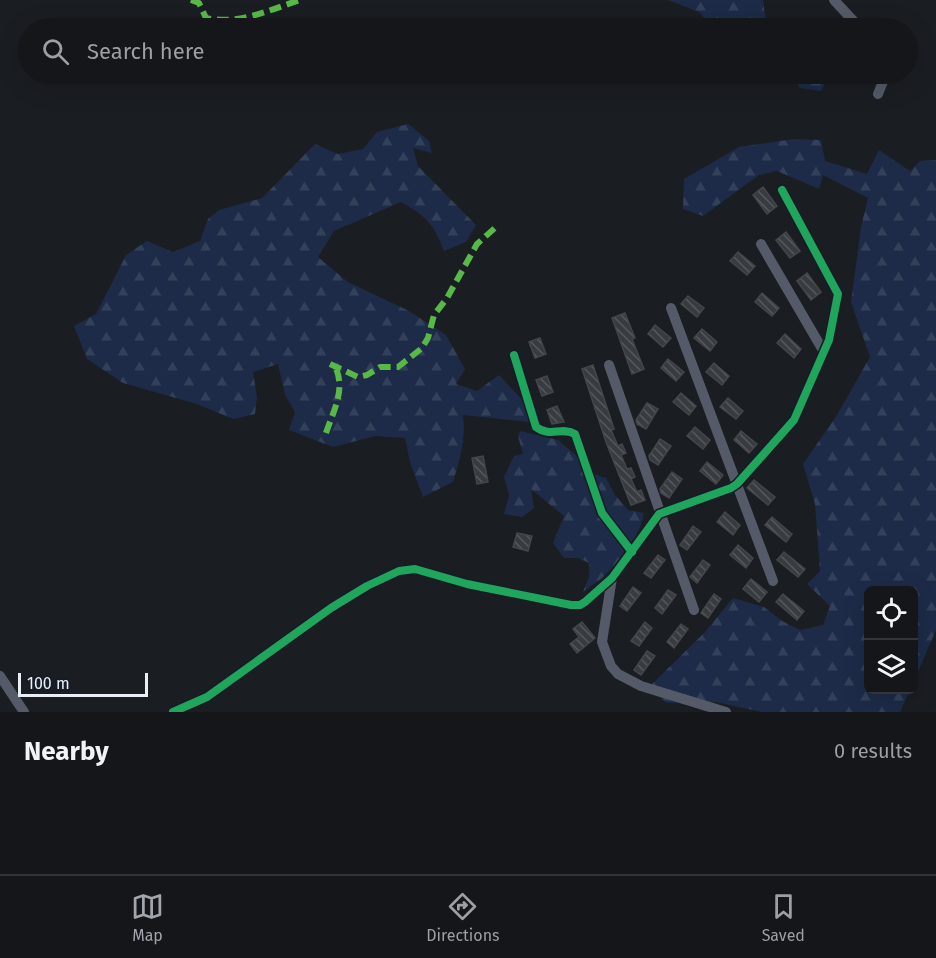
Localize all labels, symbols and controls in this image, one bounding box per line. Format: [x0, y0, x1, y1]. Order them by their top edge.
search box [18, 18, 918, 84]
icon: search [39, 35, 72, 68]
text: Search here [87, 38, 205, 65]
map controls [864, 586, 918, 694]
button: locate [864, 586, 918, 640]
button: layers [864, 640, 918, 694]
scale bar [18, 670, 148, 698]
text: 100 m [27, 674, 70, 693]
text: Nearby [24, 736, 109, 767]
text: 0 results [834, 739, 912, 763]
tab: Map [131, 890, 164, 945]
tab: Directions [426, 890, 500, 945]
tab: Saved [762, 890, 805, 945]

